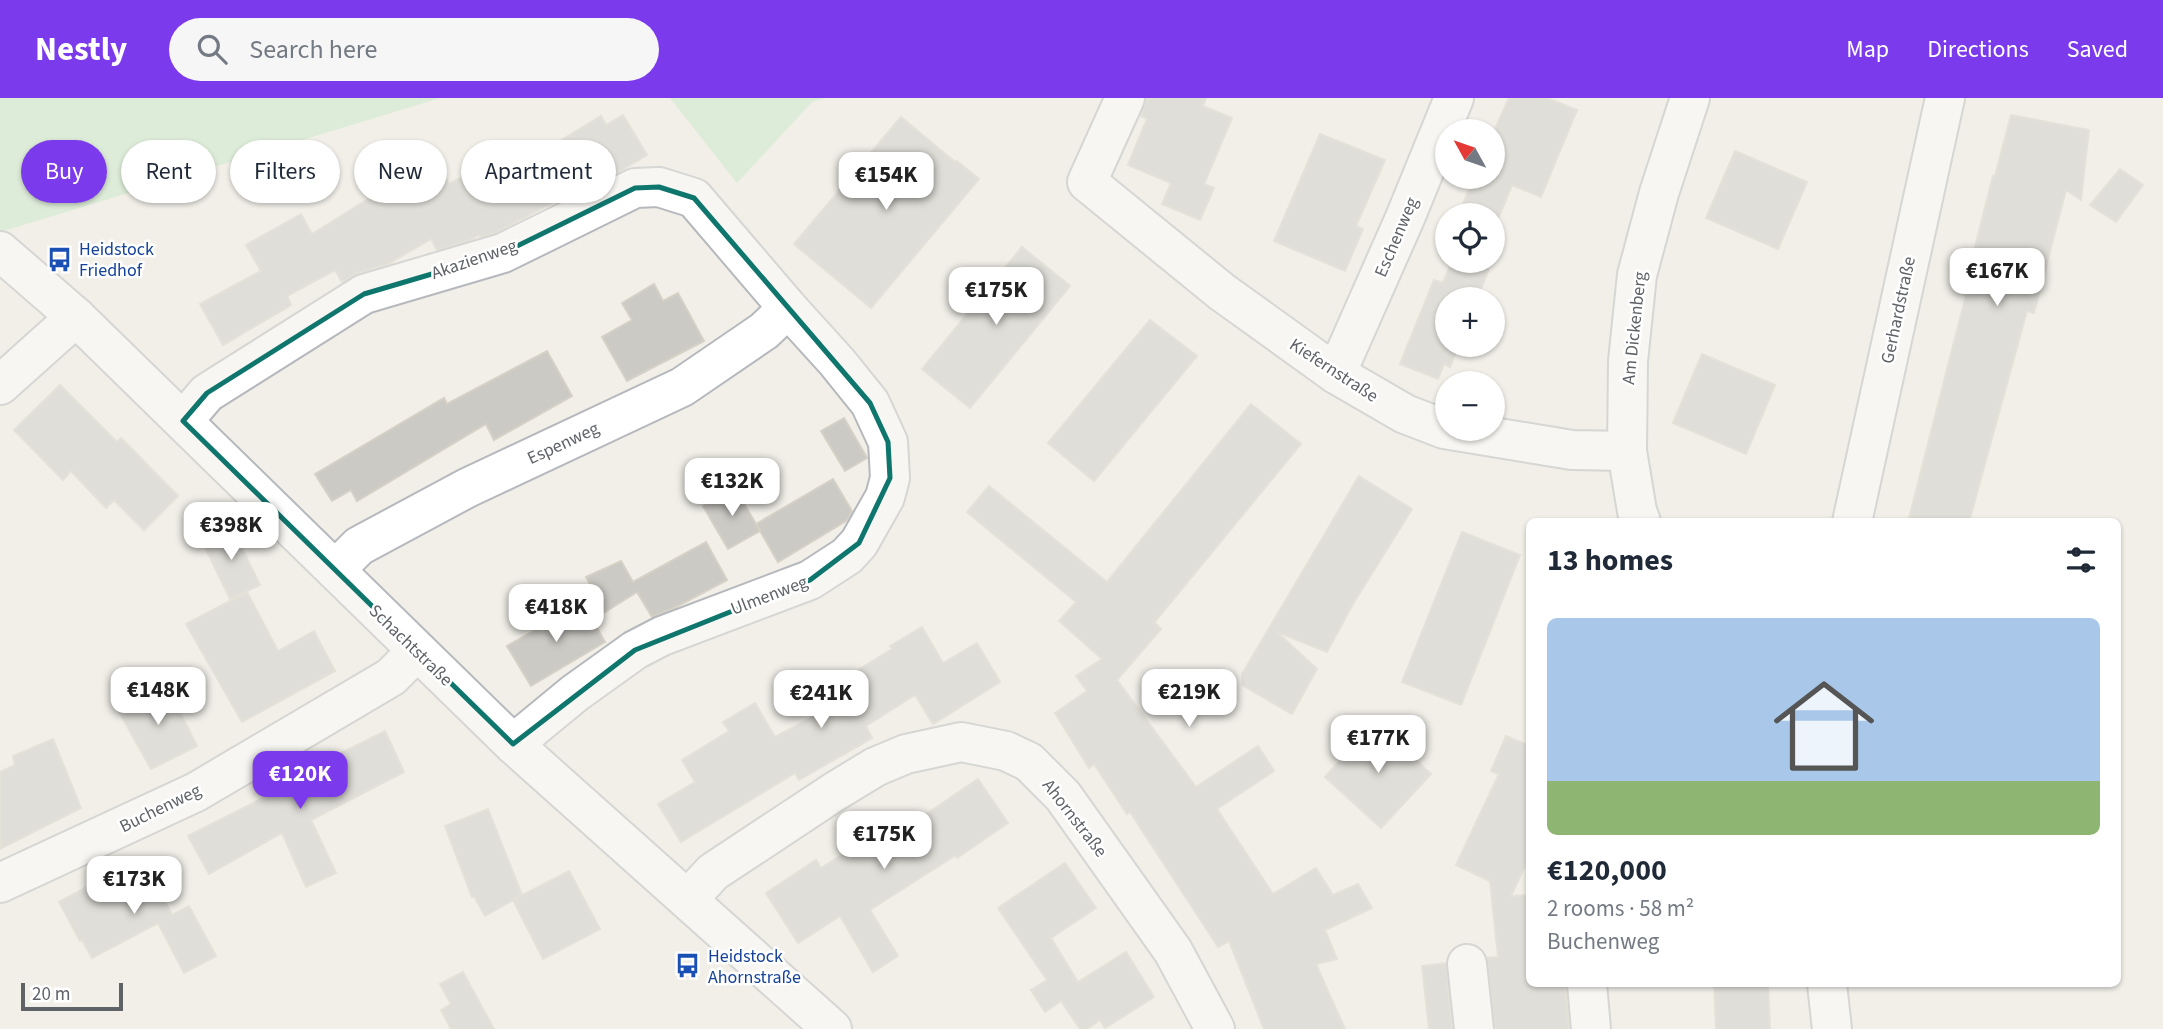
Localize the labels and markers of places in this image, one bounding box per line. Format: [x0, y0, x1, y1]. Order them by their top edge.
pin: €154K [837, 152, 935, 212]
place label: Heidstock Friedhof [79, 237, 154, 283]
bus stop icon: Heidstock Friedhof [45, 245, 73, 273]
pin: €167K [1948, 248, 2046, 308]
pin: €175K [947, 268, 1045, 327]
pin: €132K [683, 458, 781, 518]
pin: €398K [182, 503, 280, 562]
pin: €418K [507, 584, 605, 644]
pin: €148K [109, 668, 207, 727]
pin: €241K [772, 670, 870, 730]
pin: €219K [1140, 670, 1238, 729]
pin: €177K [1329, 716, 1427, 775]
pin: €120K [251, 752, 349, 811]
pin: €175K [835, 812, 933, 871]
pin: €173K [85, 856, 183, 916]
place label: Heidstock Ahornstraße [708, 944, 801, 990]
bus stop icon: Heidstock Ahornstraße [674, 952, 702, 980]

